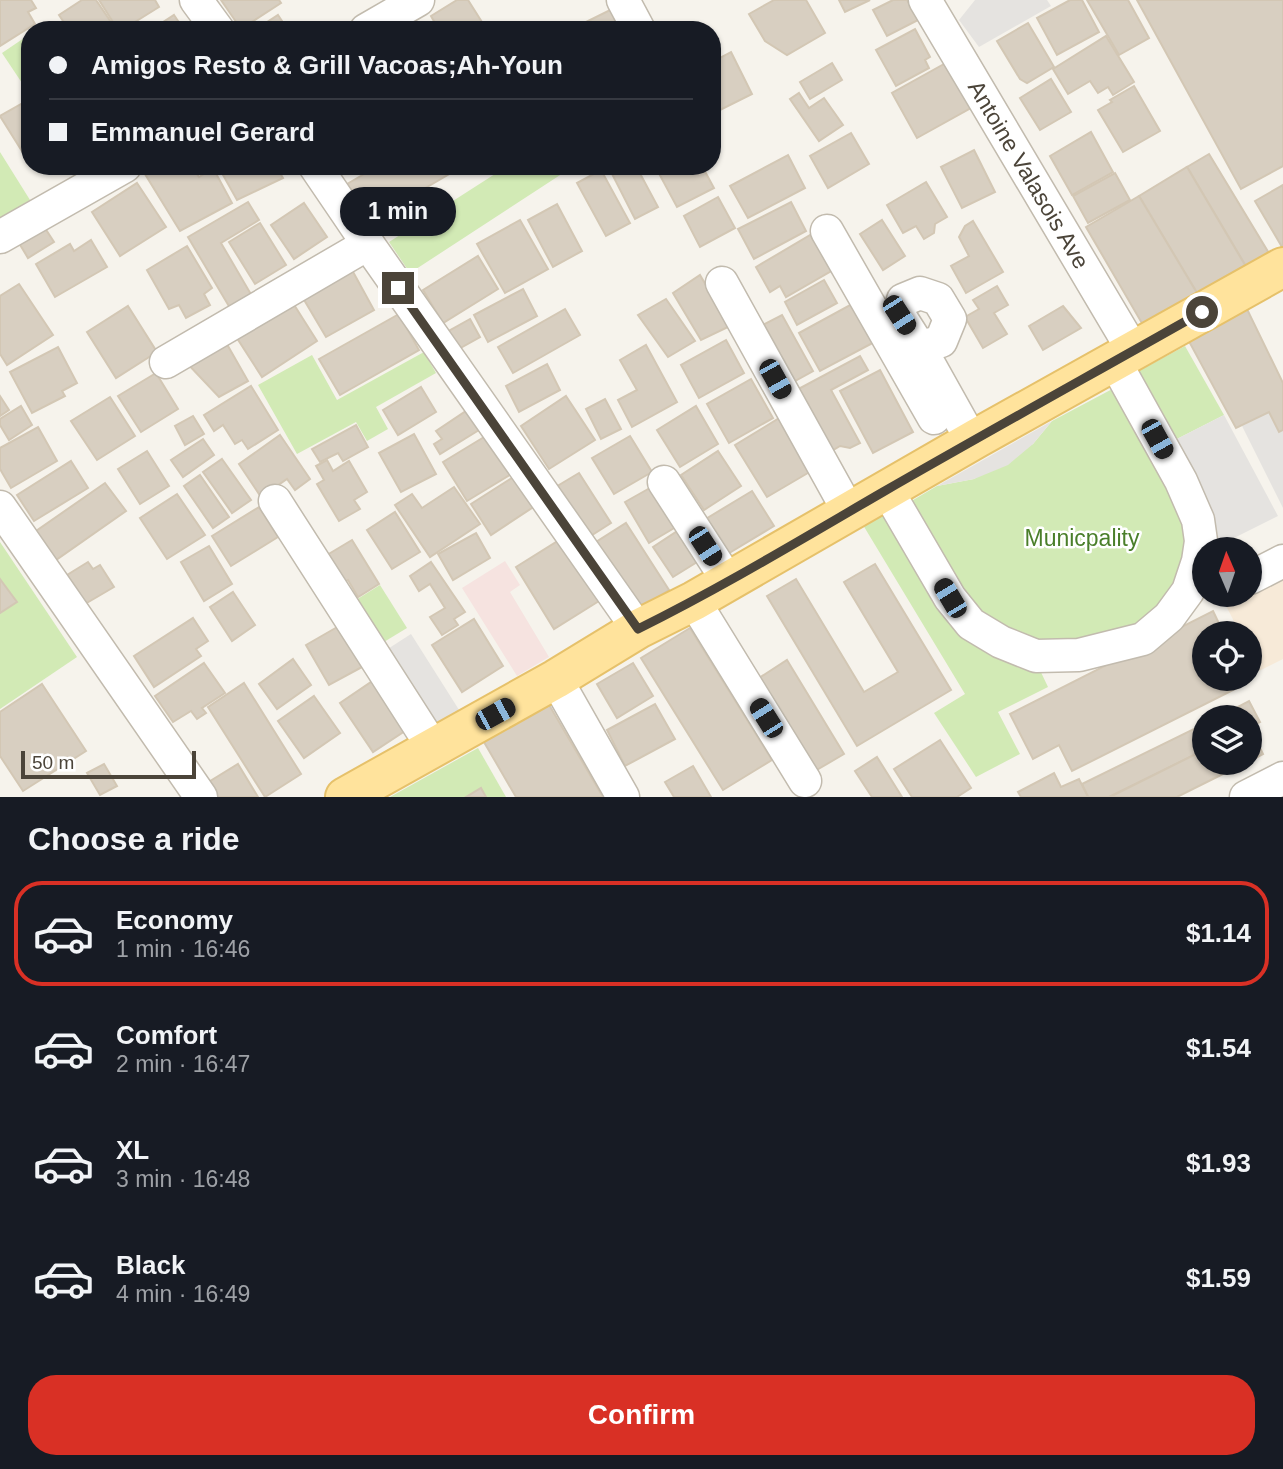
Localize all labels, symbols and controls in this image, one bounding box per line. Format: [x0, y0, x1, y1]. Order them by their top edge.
text: Amigos Resto & Grill Vacoas;Ah-Youn [91, 50, 563, 80]
street label: Antoine Valasois Ave [963, 76, 1094, 273]
text: Emmanuel Gerard [91, 117, 315, 147]
callout: 1 min [340, 187, 456, 236]
text: 1 min [368, 198, 428, 224]
route end [382, 272, 414, 304]
car [879, 292, 920, 338]
route start [1186, 296, 1218, 328]
car [756, 356, 795, 402]
car [1138, 416, 1177, 462]
car [685, 523, 726, 569]
park label: Municpality [1024, 525, 1140, 551]
north arrow [1192, 537, 1262, 607]
map controls [1192, 537, 1262, 775]
car [931, 575, 970, 621]
button: locate [1192, 621, 1262, 691]
car [472, 695, 519, 733]
car [746, 695, 787, 741]
button: layers [1192, 705, 1262, 775]
scale bar [21, 748, 196, 780]
text: 50 m [32, 752, 74, 773]
text: Choose a ride [28, 821, 240, 857]
icon: car [32, 902, 95, 965]
text: Economy [116, 905, 233, 935]
text: $1.14 [1186, 918, 1251, 948]
text: 1 min · 16:46 [116, 936, 250, 962]
icon: car [32, 1017, 95, 1080]
text: Comfort [116, 1020, 217, 1050]
text: $1.54 [1186, 1033, 1251, 1063]
text: 2 min · 16:47 [116, 1051, 250, 1077]
icon: car [32, 1132, 95, 1195]
text: XL [116, 1135, 149, 1165]
text: $1.93 [1186, 1148, 1251, 1178]
text: 3 min · 16:48 [116, 1166, 250, 1192]
icon: car [32, 1247, 95, 1310]
text: Black [116, 1250, 185, 1280]
text: $1.59 [1186, 1263, 1251, 1293]
text: 4 min · 16:49 [116, 1281, 250, 1307]
button: Confirm [28, 1375, 1255, 1455]

